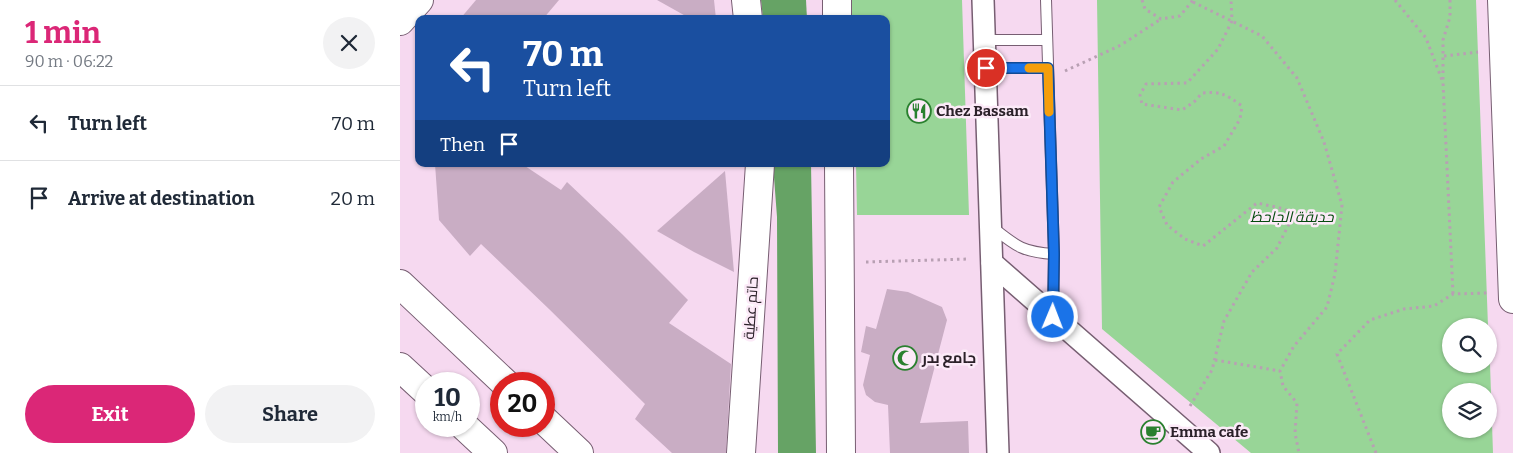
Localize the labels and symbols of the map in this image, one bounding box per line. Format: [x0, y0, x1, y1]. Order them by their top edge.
pin [965, 47, 1007, 89]
restaurant icon: Chez Bassam [906, 98, 932, 124]
place label: Chez Bassam [936, 102, 1029, 120]
park label: حديقة الجاحظ [1250, 208, 1334, 226]
street label: حاتم عطية [740, 276, 763, 340]
position arrow [1026, 290, 1078, 342]
mosque icon: جامع بدر [892, 345, 918, 371]
place label: جامع بدر [921, 349, 976, 368]
speed limit sign: 20 [490, 372, 555, 437]
cafe icon: Emma cafe [1140, 419, 1166, 445]
place label: Emma cafe [1170, 423, 1248, 441]

